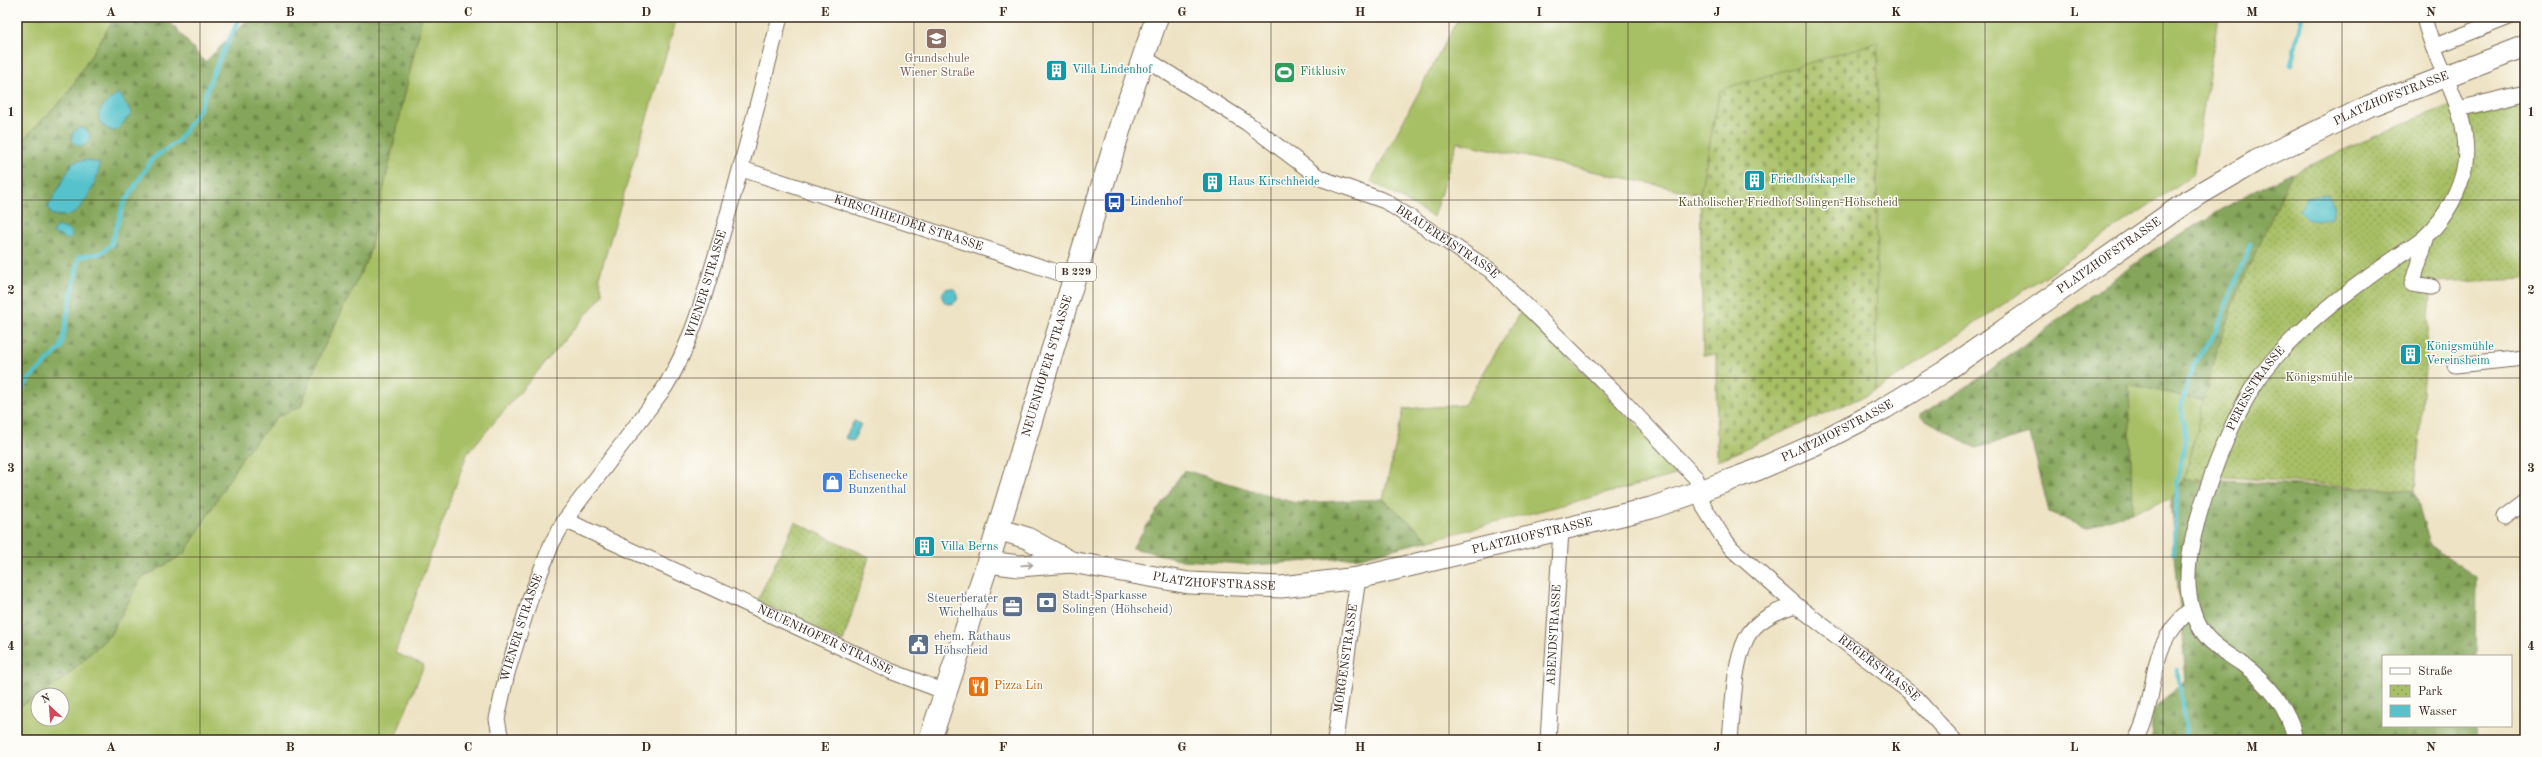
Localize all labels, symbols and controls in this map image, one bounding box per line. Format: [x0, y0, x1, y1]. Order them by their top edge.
text: A [106, 6, 116, 19]
text: B [285, 6, 295, 19]
text: C [464, 6, 472, 19]
text: D [641, 6, 651, 19]
text: E [821, 6, 830, 19]
text: F [999, 6, 1008, 19]
text: G [1177, 6, 1187, 19]
text: H [1355, 6, 1366, 19]
text: I [1536, 6, 1542, 19]
text: J [1713, 6, 1721, 19]
text: K [1891, 6, 1901, 19]
text: L [2070, 6, 2079, 19]
text: M [2246, 6, 2258, 19]
text: N [2426, 6, 2436, 19]
school or university icon: Grundschule Wiener Straße [924, 25, 950, 51]
place label: Grundschule Wiener Straße [899, 53, 975, 79]
building icon: Villa Lindenhof [1043, 57, 1069, 83]
sports icon: Fitklusiv [1271, 59, 1297, 85]
place label: Villa Lindenhof [1072, 64, 1153, 76]
place label: Fitklusiv [1300, 66, 1347, 78]
street label: PLATZHOFSTRASSE [2332, 70, 2451, 128]
text: 1 [7, 106, 15, 119]
text: 1 [2527, 106, 2535, 119]
building icon: Friedhofskapelle [1742, 167, 1768, 193]
building icon: Haus Kirschheide [1200, 169, 1226, 195]
place label: Friedhofskapelle [1770, 174, 1856, 186]
place label: Haus Kirschheide [1228, 176, 1320, 188]
bus stop icon: Lindenhof [1101, 189, 1127, 215]
street label: KIRSCHHEIDER STRASSE [832, 193, 985, 253]
place label: Lindenhof [1130, 196, 1184, 208]
park label: Katholischer Friedhof Solingen-Höhscheid [1678, 197, 1898, 209]
street label: BRAUEREISTRASSE [1393, 204, 1501, 281]
street label: PLATZHOFSTRASSE [2055, 216, 2163, 297]
street label: WIENER STRASSE [684, 229, 729, 340]
road number: B 229 [1056, 263, 1096, 281]
text: 2 [7, 284, 15, 297]
text: 2 [2527, 284, 2535, 297]
street label: NEUENHOFER STRASSE [1020, 294, 1075, 438]
building icon: Königsmühle Vereinsheim [2398, 341, 2424, 367]
place label: Königsmühle Vereinsheim [2426, 341, 2494, 367]
street label: PERESSTRASSE [2225, 345, 2288, 433]
park label: Königsmühle [2285, 372, 2353, 384]
street label: PLATZHOFSTRASSE [1780, 398, 1896, 464]
text: 3 [7, 462, 15, 475]
text: 3 [2527, 462, 2535, 475]
shop icon: Echsenecke Bunzenthal [820, 470, 846, 496]
place label: Echsenecke Bunzenthal [848, 470, 908, 496]
street label: PLATZHOFSTRASSE [1471, 516, 1594, 557]
building icon: Villa Berns [912, 534, 938, 560]
place label: Villa Berns [940, 541, 998, 553]
one-way arrow [1020, 562, 1033, 569]
street label: PLATZHOFSTRASSE [1151, 571, 1276, 593]
street label: WIENER STRASSE [499, 572, 545, 683]
street label: ABENDSTRASSE [1545, 584, 1564, 686]
bank icon: Stadt-Sparkasse Solingen (Höhscheid) [1034, 590, 1060, 616]
place label: Stadt-Sparkasse Solingen (Höhscheid) [1062, 590, 1173, 616]
place label: Steuerberater Wichelhaus [927, 593, 998, 619]
office icon: Steuerberater Wichelhaus [1000, 593, 1026, 619]
street label: NEUENHOFER STRASSE [755, 603, 894, 677]
street label: MORGENSTRASSE [1333, 603, 1360, 714]
public building icon: ehem. Rathaus Höhscheid [906, 631, 932, 657]
place label: ehem. Rathaus Höhscheid [934, 631, 1011, 657]
street label: REGERSTRASSE [1836, 633, 1921, 704]
text: 4 [7, 640, 15, 653]
text: 4 [2527, 640, 2535, 653]
legend [2382, 655, 2512, 727]
text: Straße [2418, 666, 2453, 678]
restaurant icon: Pizza Lin [965, 673, 991, 699]
place label: Pizza Lin [994, 680, 1044, 692]
text: Park [2418, 686, 2443, 698]
north arrow [30, 687, 70, 727]
text: N [40, 692, 53, 706]
text: Wasser [2418, 706, 2457, 718]
text: A [106, 741, 116, 754]
text: B [285, 741, 295, 754]
text: C [464, 741, 472, 754]
text: D [641, 741, 651, 754]
text: E [821, 741, 830, 754]
text: F [999, 741, 1008, 754]
text: G [1177, 741, 1187, 754]
text: H [1355, 741, 1366, 754]
text: I [1536, 741, 1542, 754]
text: J [1713, 741, 1721, 754]
text: K [1891, 741, 1901, 754]
text: L [2070, 741, 2079, 754]
text: M [2246, 741, 2258, 754]
text: N [2426, 741, 2436, 754]

